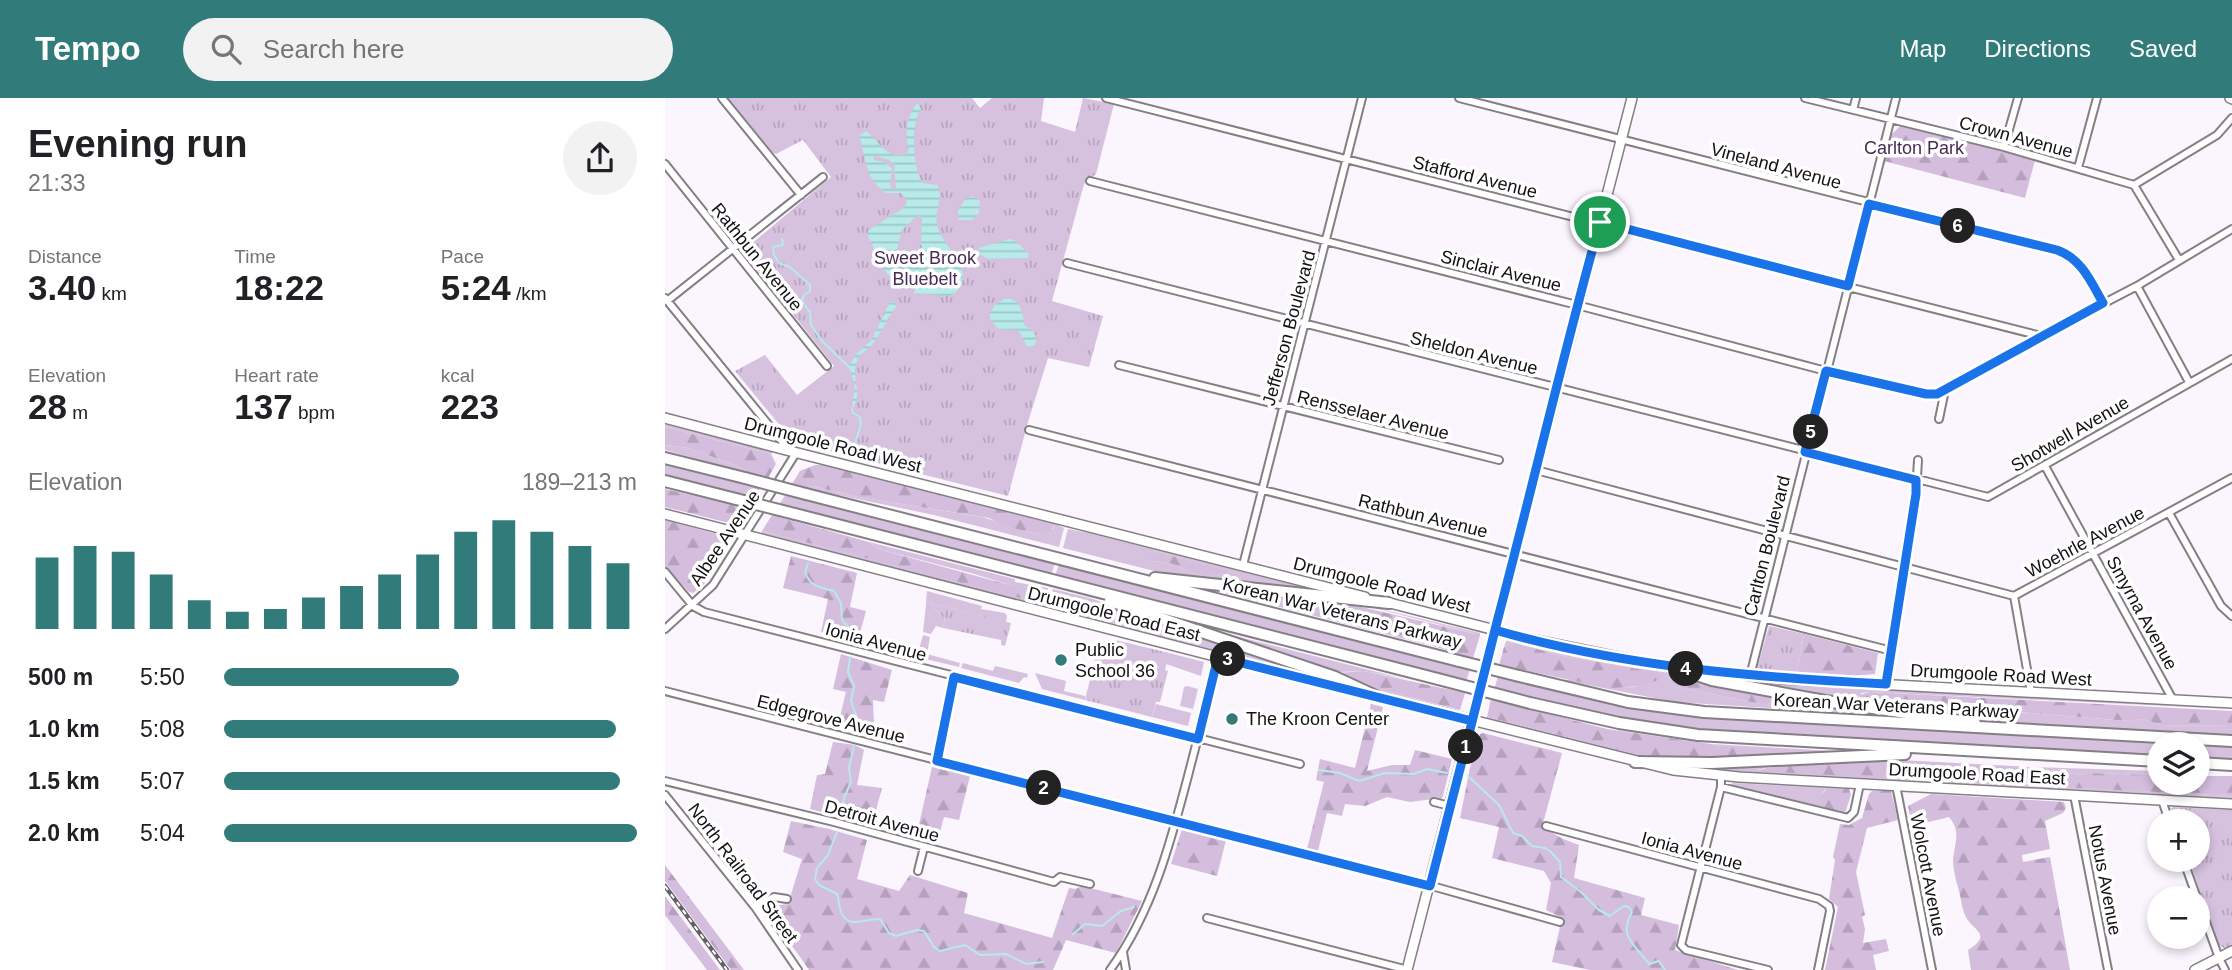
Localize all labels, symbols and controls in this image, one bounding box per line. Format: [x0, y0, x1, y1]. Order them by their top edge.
search box [183, 18, 673, 81]
text: Tempo [35, 30, 141, 67]
icon: search [207, 30, 245, 68]
text: Search here [263, 34, 404, 64]
text: Map [1900, 35, 1946, 62]
text: Directions [1984, 35, 2091, 62]
text: Saved [2129, 35, 2197, 62]
street label: Crown Avenue [1957, 112, 2075, 162]
button: share [563, 121, 637, 195]
text: Evening run [28, 123, 248, 165]
park label: Carlton Park [1864, 138, 1965, 158]
street label: Vineland Avenue [1708, 139, 1844, 193]
street label: Stafford Avenue [1411, 152, 1539, 202]
text: 21:33 [28, 170, 86, 196]
pin [1570, 192, 1630, 252]
street label: Rathbun Avenue [707, 199, 807, 315]
icon: arrive [1581, 203, 1619, 241]
pin: 6 [1941, 208, 1975, 244]
text: 6 [1952, 215, 1963, 236]
text: Distance [28, 246, 102, 267]
text: Time [234, 246, 276, 267]
text: Pace [441, 246, 484, 267]
street label: Sinclair Avenue [1439, 246, 1563, 296]
park label: Sweet Brook Bluebelt [874, 248, 977, 289]
street label: Jefferson Boulevard [1259, 248, 1319, 408]
text: 3.40 [28, 268, 96, 307]
text: 18:22 [234, 268, 324, 307]
text: 5:24 [441, 268, 511, 307]
text: km [96, 283, 127, 304]
text: /km [511, 283, 547, 304]
street label: Sheldon Avenue [1408, 327, 1540, 379]
text: Elevation [28, 365, 106, 386]
text: Heart rate [234, 365, 319, 386]
text: kcal [441, 365, 474, 386]
street label: Rensselaer Avenue [1295, 386, 1451, 444]
text: 28 [28, 387, 67, 426]
text: 137 [234, 387, 293, 426]
text: 223 [441, 387, 499, 426]
street label: Shotwell Avenue [2008, 392, 2132, 476]
text: m [67, 402, 88, 423]
text: bpm [293, 402, 335, 423]
street label: Drumgoole Road West [742, 413, 924, 477]
pin: 5 [1793, 414, 1829, 450]
text: 5 [1805, 421, 1816, 442]
text: Elevation [28, 469, 123, 495]
text: 189–213 m [522, 469, 637, 495]
street label: Carlton Boulevard [1740, 474, 1794, 618]
street label: Albee Avenue [686, 486, 764, 590]
street label: Rathbun Avenue [1356, 490, 1490, 542]
street label: Woehrle Avenue [2022, 502, 2148, 582]
street label: Drumgoole Road West [1291, 553, 1473, 617]
street label: Smyrna Avenue [2103, 553, 2181, 673]
street label: Korean War Veterans Parkway [1220, 574, 1464, 652]
street label: Drumgoole Road East [1026, 583, 1202, 645]
street label: Ionia Avenue [823, 619, 929, 665]
place label: Public School 36 [1075, 640, 1155, 681]
pin: 3 [1211, 642, 1245, 676]
text: 3 [1222, 648, 1233, 669]
marker: Public School 36 [1053, 652, 1069, 668]
pin: 4 [1669, 652, 1703, 686]
text: 4 [1680, 658, 1691, 679]
street label: Drumgoole Road West [1910, 660, 2092, 690]
text: 500 m [28, 664, 93, 690]
text: 5:50 [140, 664, 185, 690]
street label: Korean War Veterans Parkway [1773, 690, 2019, 722]
street label: Edgegrove Avenue [755, 691, 907, 747]
place label: The Kroon Center [1246, 709, 1389, 729]
marker: The Kroon Center [1224, 711, 1240, 727]
text: 1.0 km [28, 716, 100, 742]
text: 5:08 [140, 716, 185, 742]
pin: 1 [1449, 730, 1483, 764]
map controls [2147, 732, 2210, 949]
button: layers [2147, 732, 2210, 795]
text: 1 [1460, 736, 1471, 757]
street label: Drumgoole Road East [1888, 759, 2066, 789]
text: 1.5 km [28, 768, 100, 794]
text: 5:07 [140, 768, 185, 794]
pin: 2 [1027, 770, 1061, 806]
text: 2 [1038, 777, 1049, 798]
street label: Detroit Avenue [823, 796, 941, 846]
street label: North Railroad Street [684, 799, 802, 947]
button: + [2147, 809, 2210, 872]
street label: Wolcott Avenue [1906, 812, 1950, 938]
text: 2.0 km [28, 820, 100, 846]
text: 5:04 [140, 820, 185, 846]
street label: Notus Avenue [2085, 823, 2125, 937]
street label: Ionia Avenue [1639, 828, 1745, 874]
button: − [2147, 886, 2210, 949]

